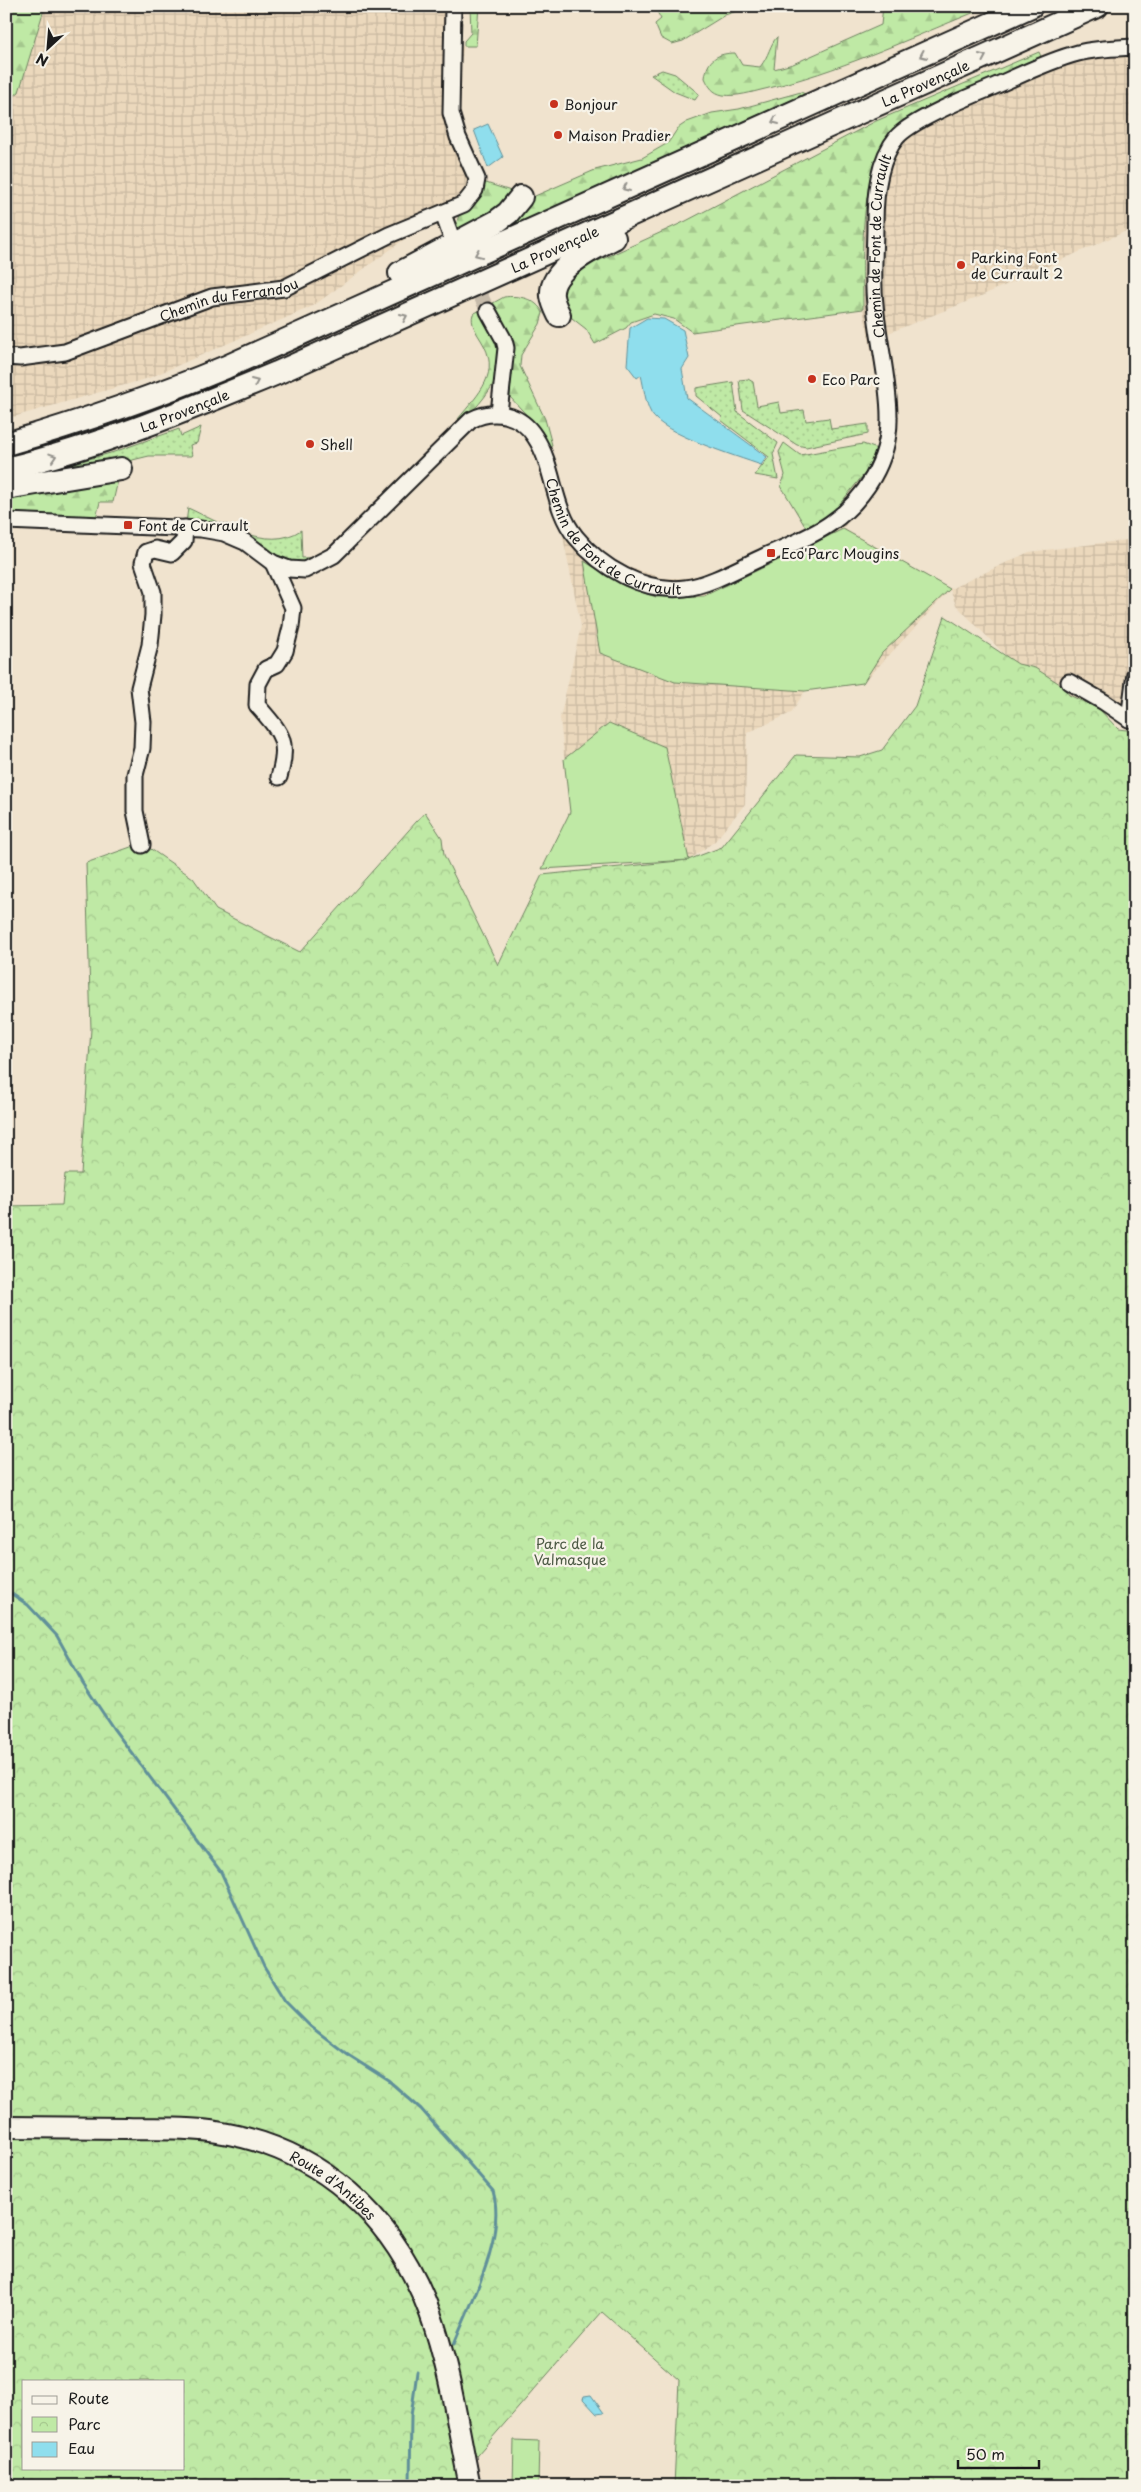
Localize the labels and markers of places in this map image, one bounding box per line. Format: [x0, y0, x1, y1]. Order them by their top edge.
place label: Bonjour [564, 94, 618, 115]
marker: Bonjour [548, 98, 560, 110]
place label: Maison Pradier [568, 125, 671, 146]
marker: Maison Pradier [552, 129, 564, 141]
place label: Parking Font de Currault 2 [971, 247, 1063, 284]
marker: Parking Font de Currault 2 [955, 259, 967, 271]
place label: Eco Parc [822, 369, 880, 390]
marker: Eco Parc [806, 373, 818, 385]
place label: Shell [320, 434, 353, 455]
marker: Shell [304, 438, 316, 450]
place label: Font de Currault [138, 515, 249, 536]
marker: Font de Currault [122, 519, 134, 531]
place label: Eco'Parc Mougins [781, 543, 899, 564]
marker: Eco'Parc Mougins [765, 547, 777, 559]

